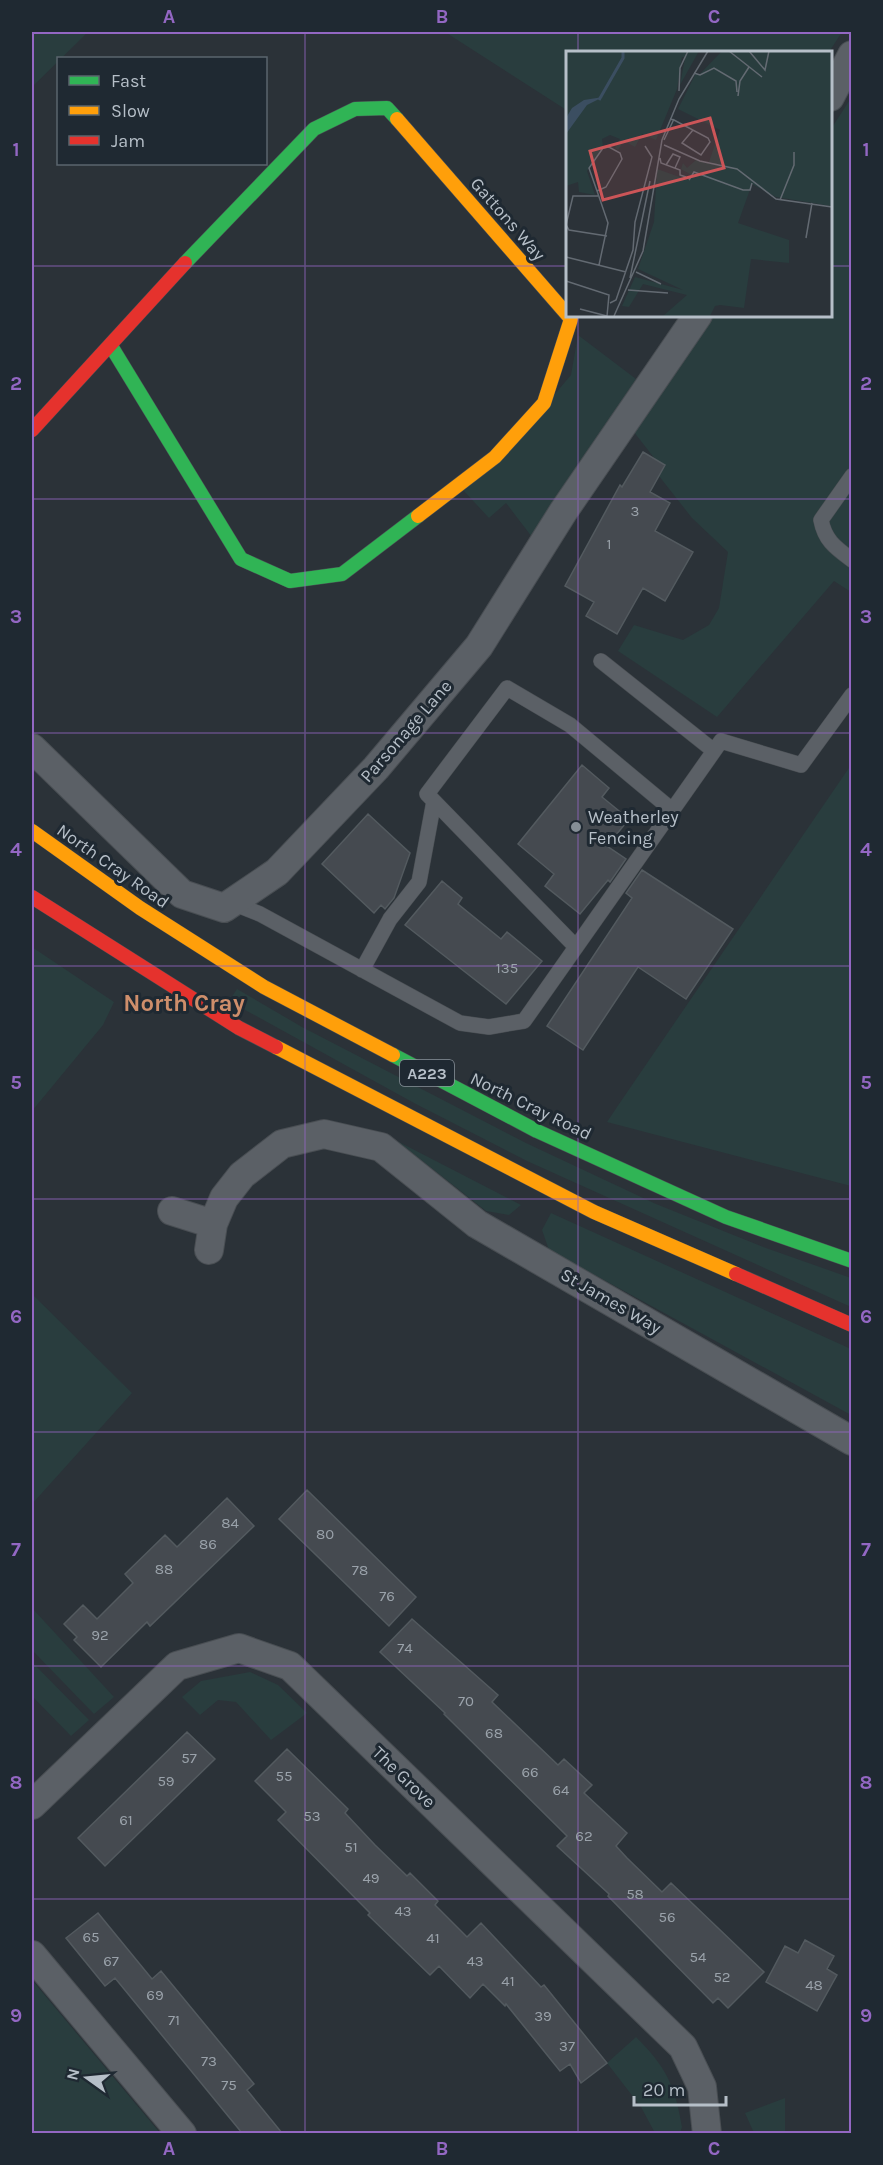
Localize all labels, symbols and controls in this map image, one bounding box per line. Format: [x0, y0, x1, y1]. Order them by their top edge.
text: A [163, 5, 176, 28]
text: B [436, 5, 448, 28]
text: C [708, 5, 720, 28]
inset map [566, 51, 832, 316]
legend [57, 57, 267, 165]
text: Fast [111, 70, 146, 92]
text: Slow [111, 100, 150, 122]
text: Jam [111, 130, 145, 152]
text: 1 [12, 138, 20, 161]
text: 1 [862, 138, 870, 161]
street label: Gattons Way [466, 173, 551, 266]
text: 2 [10, 372, 22, 395]
text: 2 [860, 372, 872, 395]
house number: 3 [631, 502, 639, 520]
house number: 1 [607, 535, 611, 553]
text: 3 [10, 605, 22, 628]
text: 3 [860, 605, 872, 628]
street label: Parsonage Lane [356, 675, 456, 787]
place label: Weatherley Fencing [588, 806, 679, 849]
street label: North Cray Road [53, 819, 173, 913]
marker: Weatherley Fencing [569, 820, 583, 834]
text: 4 [10, 838, 22, 861]
text: 4 [860, 838, 872, 861]
house number: 135 [496, 959, 518, 977]
district label: North Cray [123, 989, 245, 1017]
road number: A223 [400, 1060, 454, 1086]
street label: North Cray Road [467, 1067, 595, 1145]
text: 5 [10, 1071, 22, 1094]
text: 5 [860, 1071, 872, 1094]
street label: St James Way [557, 1263, 666, 1339]
text: 6 [10, 1305, 22, 1328]
text: 6 [860, 1305, 872, 1328]
house number: 84 [221, 1514, 239, 1532]
house number: 80 [316, 1525, 334, 1543]
house number: 86 [199, 1535, 217, 1553]
text: 7 [11, 1538, 21, 1561]
text: 7 [861, 1538, 871, 1561]
house number: 88 [155, 1560, 173, 1578]
house number: 78 [352, 1561, 368, 1579]
house number: 76 [379, 1587, 395, 1605]
house number: 92 [91, 1626, 109, 1644]
house number: 74 [397, 1639, 413, 1657]
house number: 70 [458, 1692, 474, 1710]
house number: 68 [485, 1724, 503, 1742]
street label: The Grove [368, 1741, 440, 1813]
house number: 57 [181, 1749, 197, 1767]
house number: 66 [521, 1763, 539, 1781]
house number: 55 [276, 1767, 292, 1785]
text: 8 [10, 1771, 22, 1794]
text: 8 [860, 1771, 872, 1794]
house number: 59 [157, 1772, 175, 1790]
house number: 64 [553, 1781, 570, 1799]
house number: 53 [303, 1807, 321, 1825]
house number: 61 [119, 1811, 133, 1829]
house number: 62 [575, 1827, 593, 1845]
house number: 51 [344, 1838, 358, 1856]
house number: 49 [362, 1869, 380, 1887]
house number: 58 [626, 1885, 644, 1903]
house number: 43 [394, 1902, 412, 1920]
house number: 56 [658, 1908, 676, 1926]
house number: 65 [82, 1928, 100, 1946]
house number: 41 [426, 1929, 440, 1947]
house number: 54 [690, 1948, 707, 1966]
house number: 67 [103, 1952, 119, 1970]
house number: 43 [466, 1952, 484, 1970]
house number: 52 [713, 1968, 731, 1986]
house number: 41 [501, 1972, 515, 1990]
house number: 48 [805, 1976, 823, 1994]
house number: 69 [146, 1986, 164, 2004]
text: 9 [10, 2004, 22, 2027]
text: 9 [860, 2004, 872, 2027]
house number: 39 [534, 2007, 552, 2025]
house number: 71 [168, 2011, 180, 2029]
house number: 37 [559, 2037, 575, 2055]
north arrow [57, 2048, 117, 2108]
house number: 73 [201, 2052, 217, 2070]
text: N [62, 2066, 84, 2082]
scale bar [634, 2069, 726, 2107]
house number: 75 [221, 2076, 237, 2094]
text: 20 m [643, 2079, 685, 2101]
text: A [163, 2137, 176, 2160]
text: B [436, 2137, 448, 2160]
text: C [708, 2137, 720, 2160]

